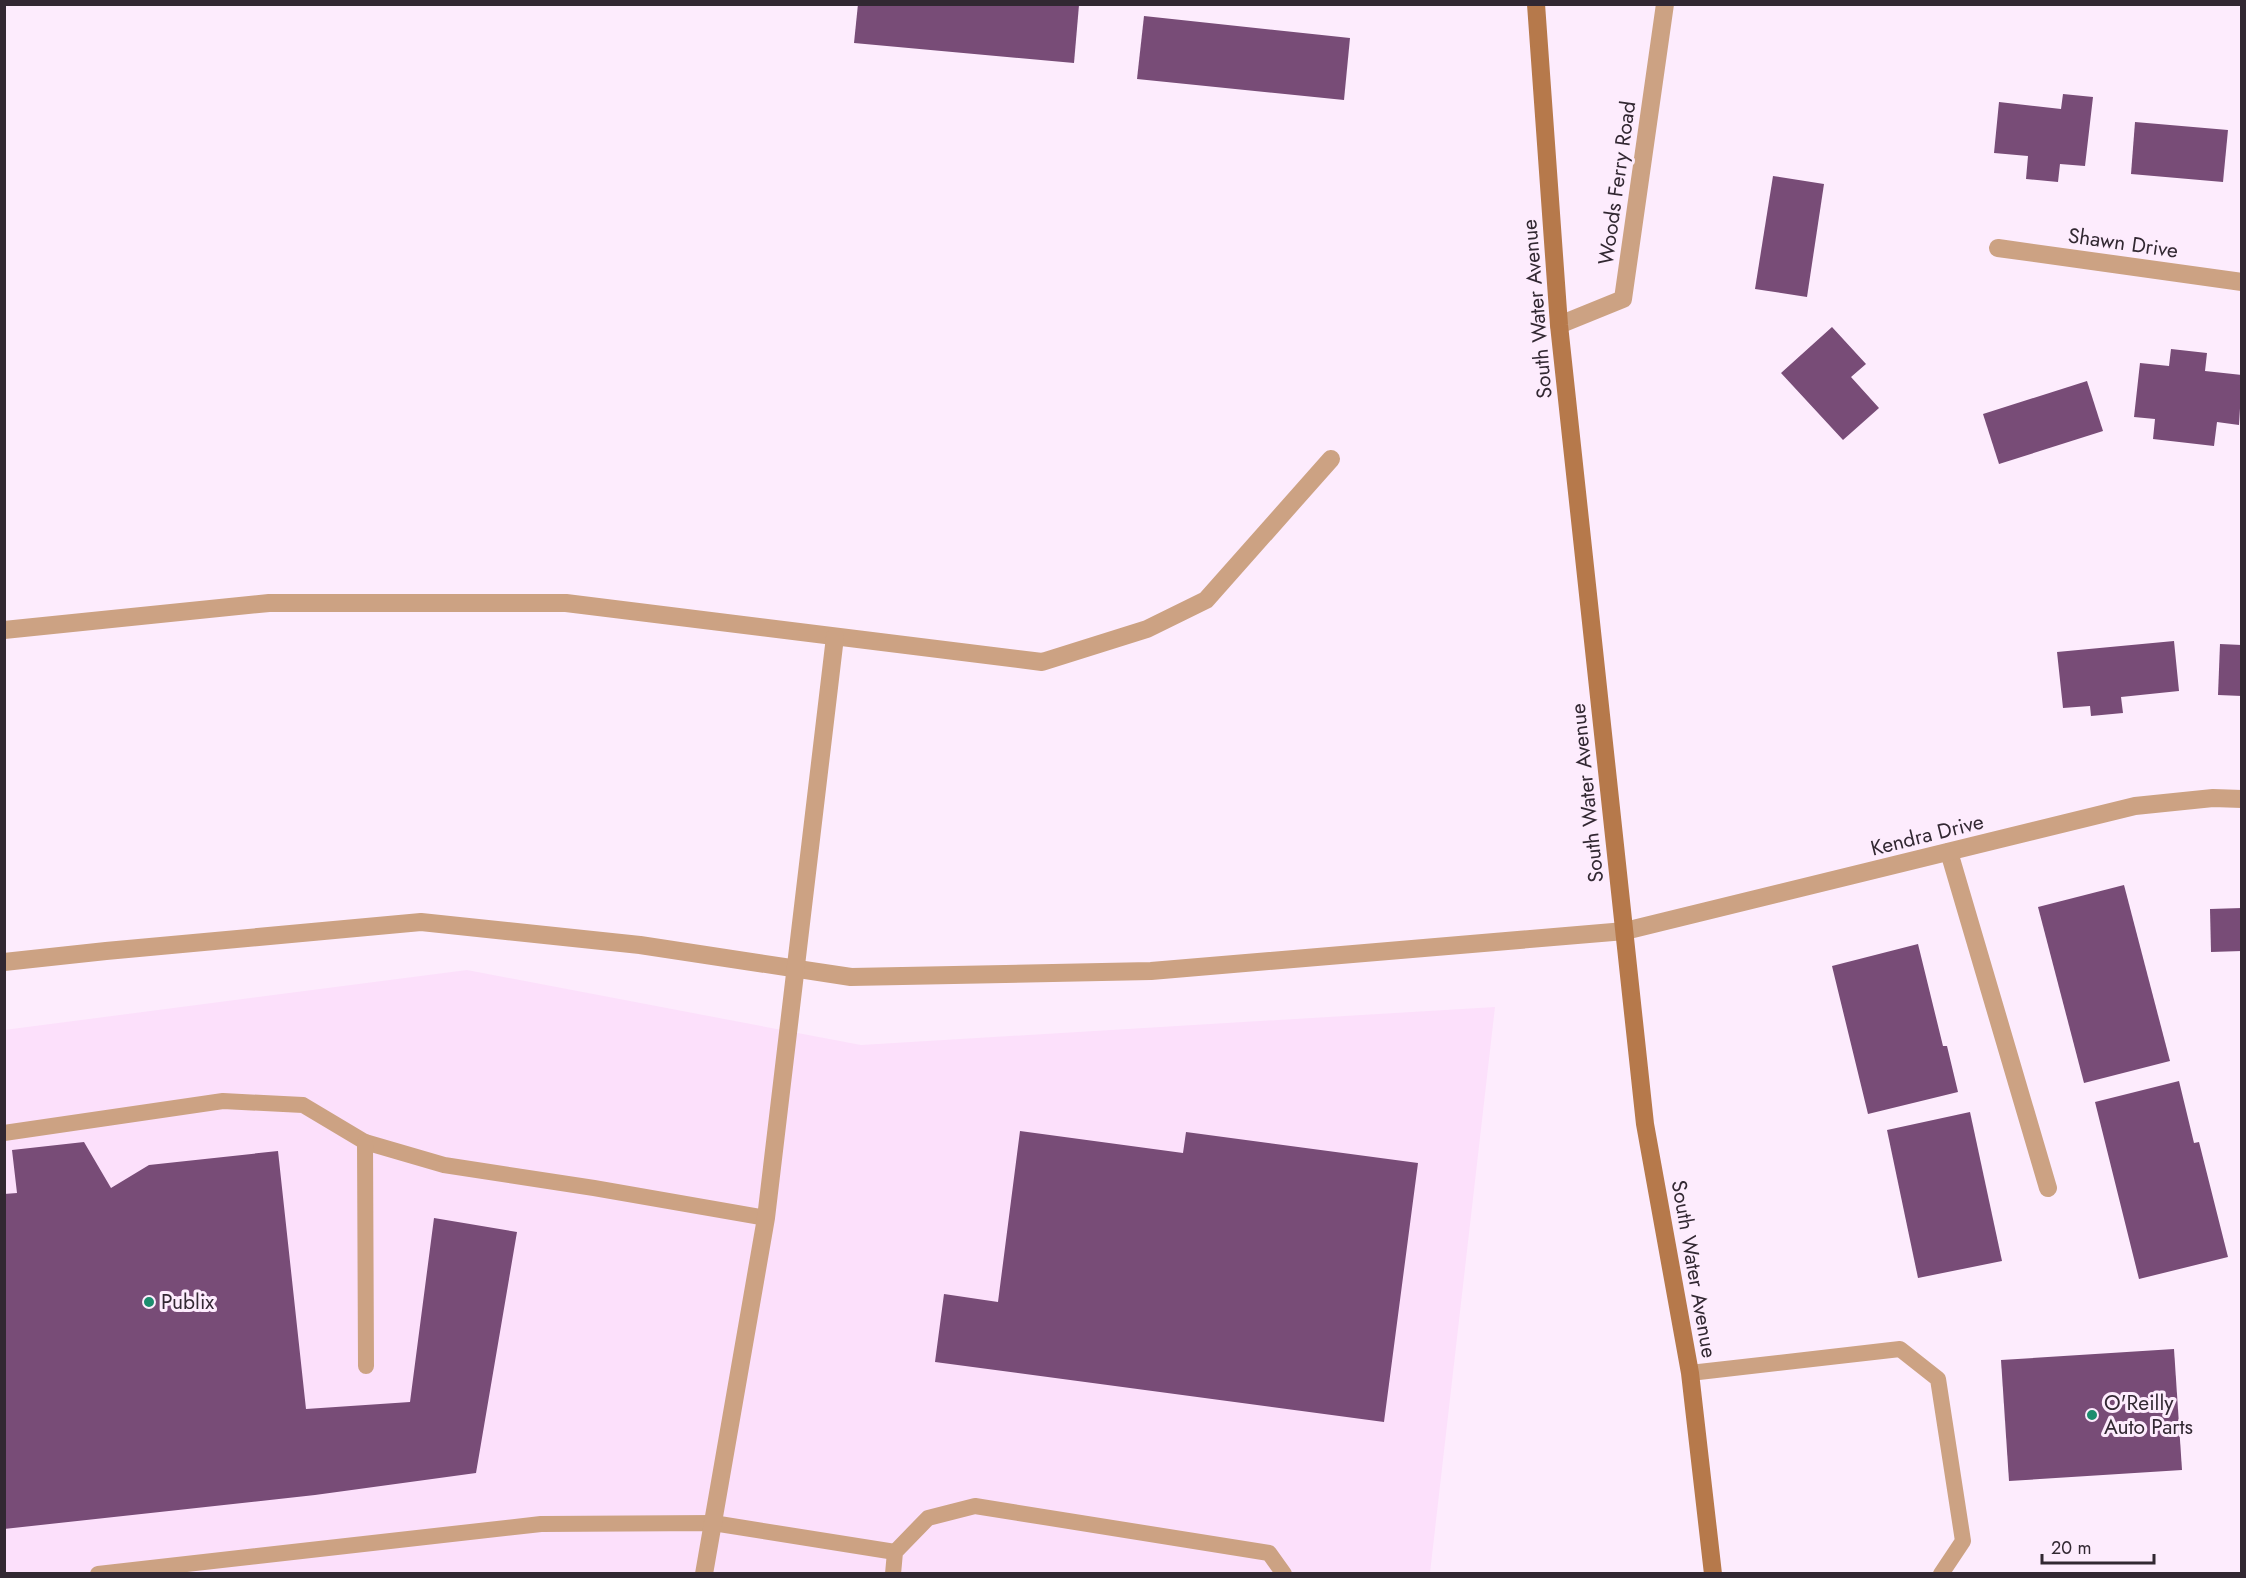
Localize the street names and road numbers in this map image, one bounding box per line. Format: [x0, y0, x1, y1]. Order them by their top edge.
street label: Woods Ferry Road [1591, 99, 1643, 267]
street label: South Water Avenue [1514, 218, 1560, 400]
street label: Shawn Drive [2066, 220, 2180, 266]
street label: South Water Avenue [1563, 702, 1611, 884]
street label: Kendra Drive [1867, 806, 1987, 864]
street label: South Water Avenue [1664, 1178, 1724, 1360]

